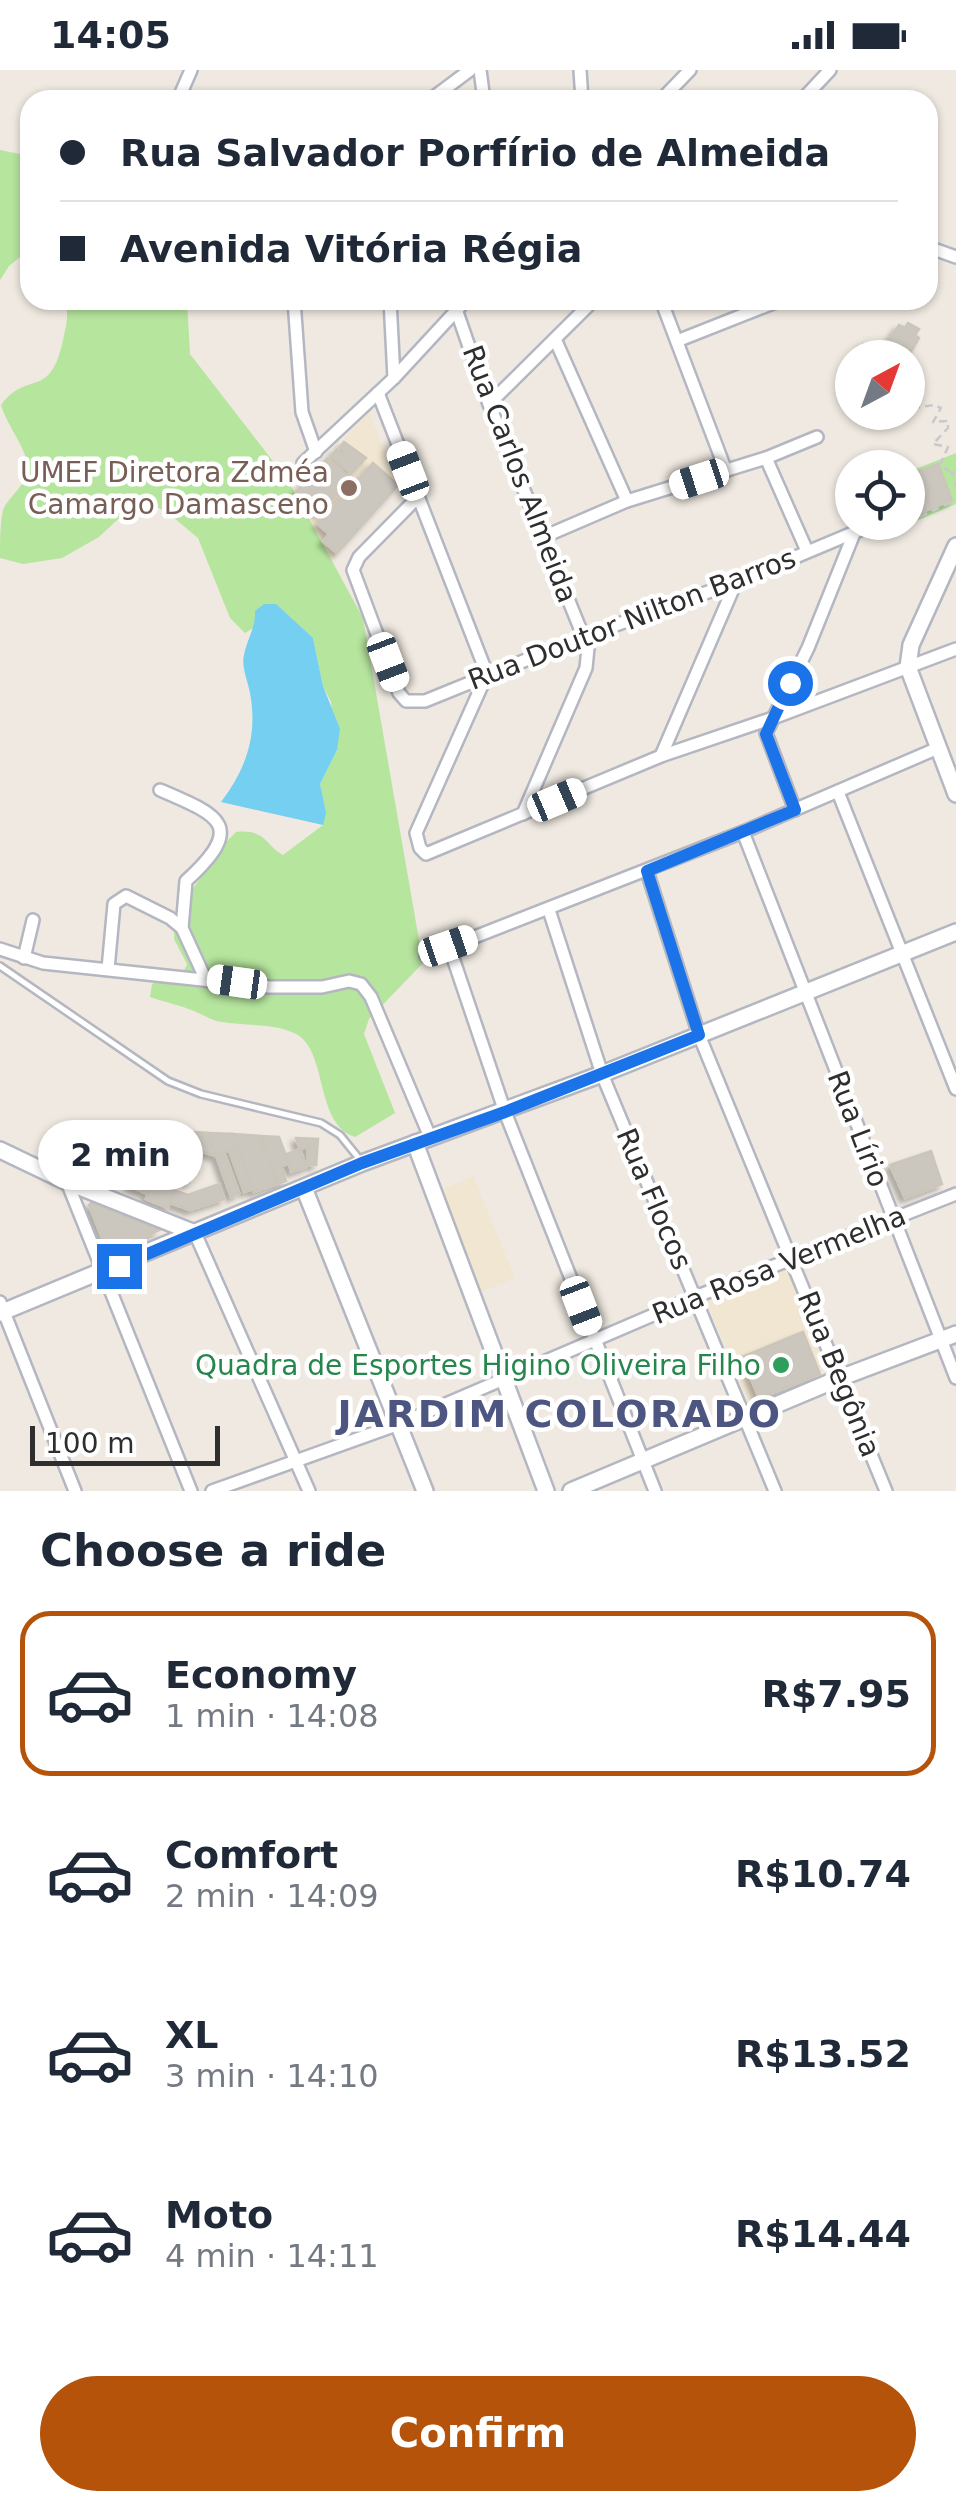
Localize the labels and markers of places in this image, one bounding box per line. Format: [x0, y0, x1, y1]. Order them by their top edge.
place label: UMEF Diretora Zdméa Camargo Damasceno [20, 456, 329, 521]
marker: UMEF Diretora Zdméa Camargo Damasceno [338, 477, 360, 499]
place label: Quadra de Esportes Higino Oliveira Filho [195, 1349, 761, 1382]
marker: Quadra de Esportes Higino Oliveira Filho [770, 1354, 792, 1376]

